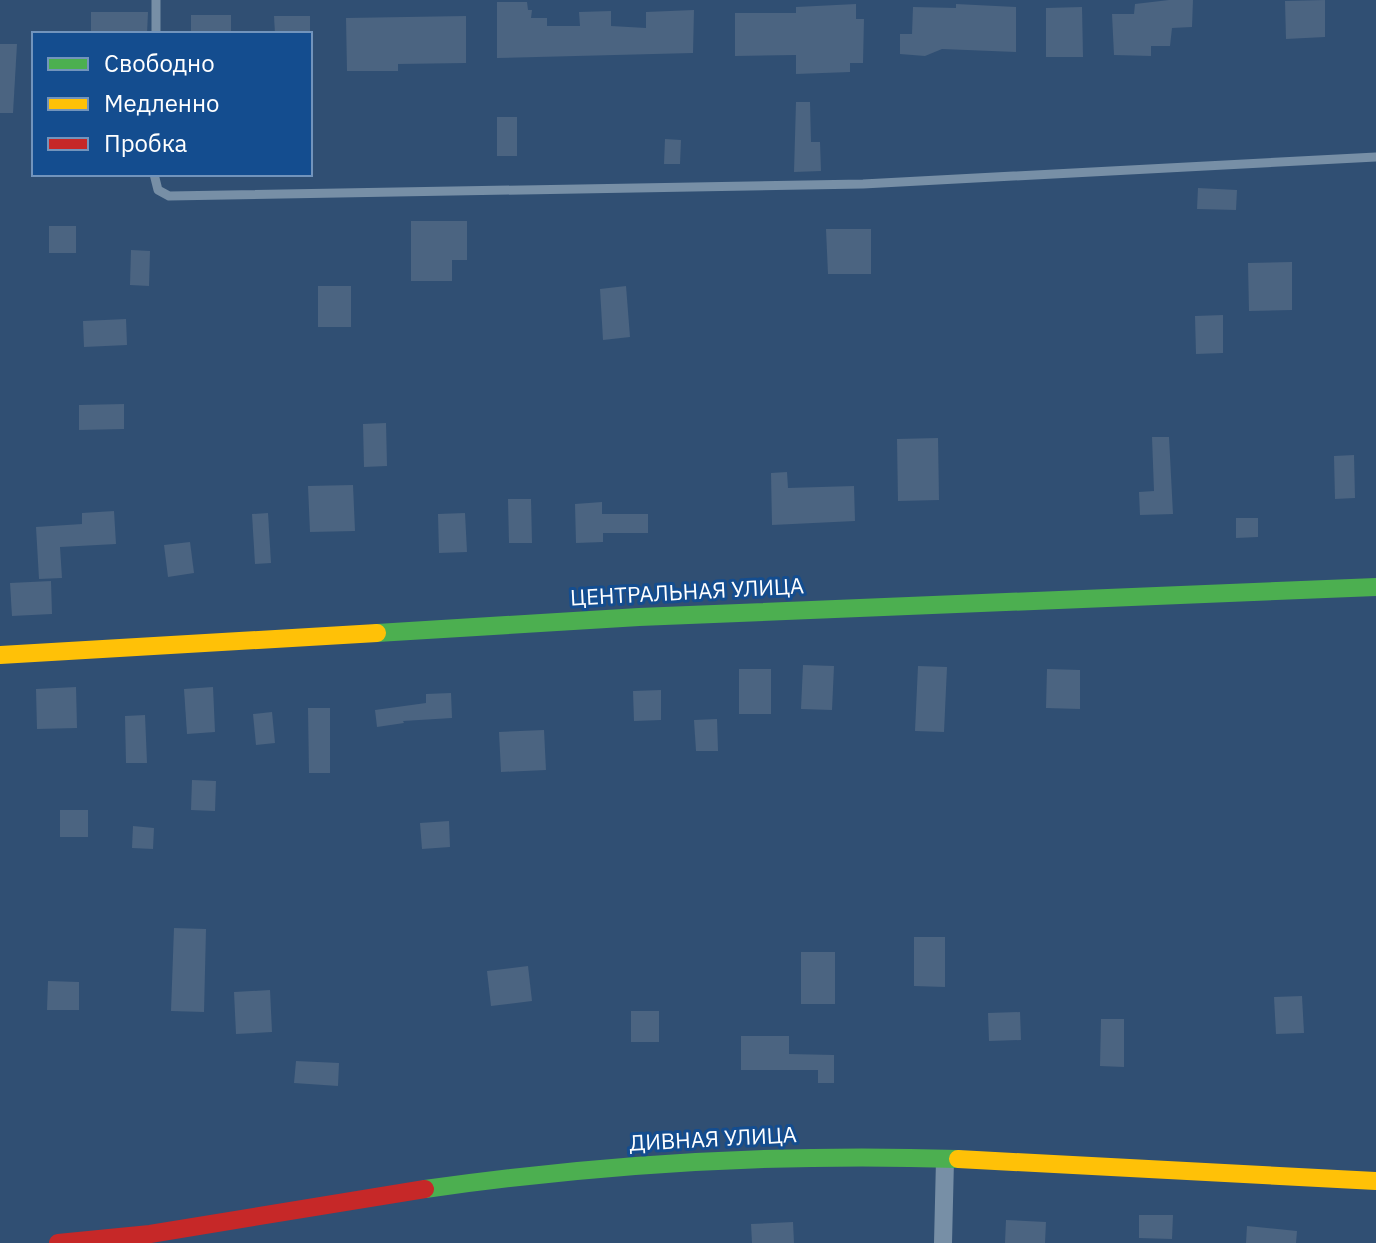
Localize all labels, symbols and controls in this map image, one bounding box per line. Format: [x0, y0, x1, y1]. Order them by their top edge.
legend [32, 32, 312, 176]
text: Свободно [104, 47, 215, 79]
text: Медленно [104, 87, 220, 119]
text: Пробка [104, 127, 188, 159]
street label: ЦЕНТРАЛЬНАЯ УЛИЦА [569, 570, 805, 612]
street label: ДИВНАЯ УЛИЦА [629, 1119, 797, 1157]

